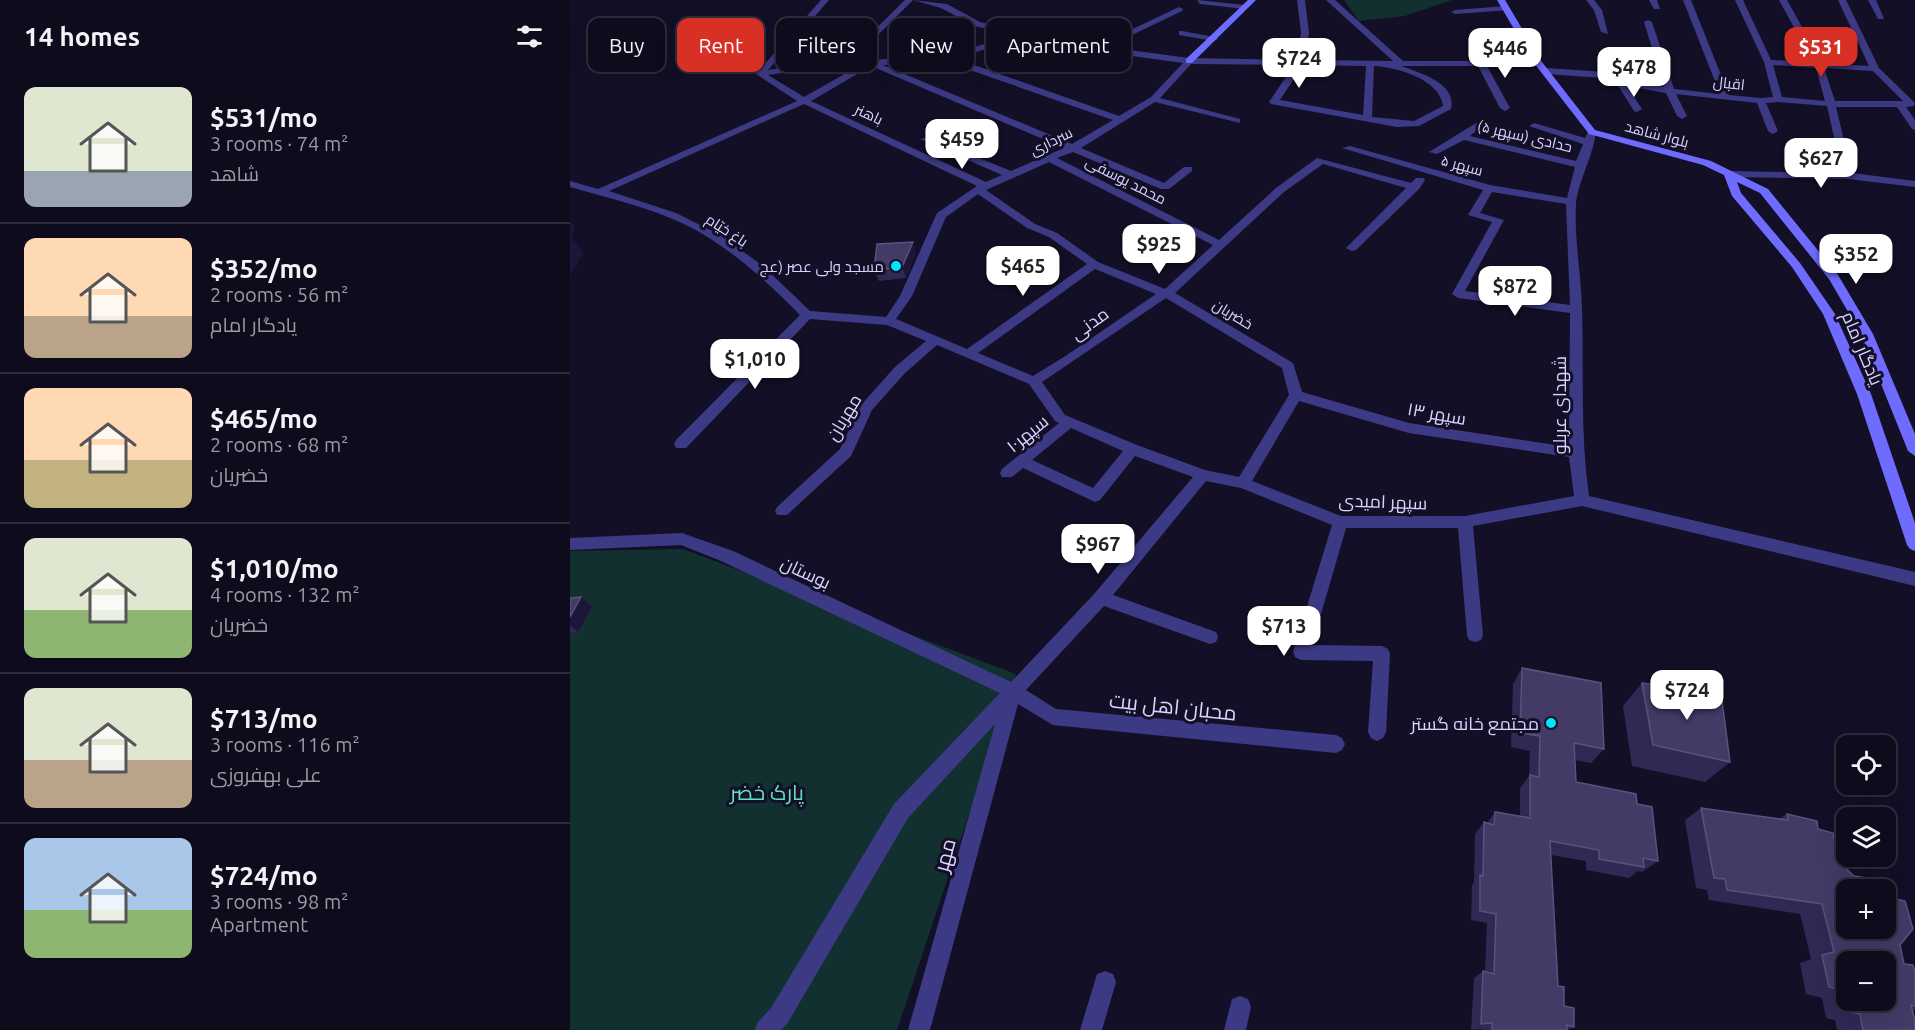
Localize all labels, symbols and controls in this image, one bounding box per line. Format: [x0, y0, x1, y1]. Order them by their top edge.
chip: Buy [588, 18, 665, 72]
chip: Rent [677, 18, 764, 72]
chip: Filters [776, 18, 877, 72]
chip: New [889, 18, 974, 72]
chip: Apartment [986, 18, 1131, 72]
icon: filters [513, 20, 546, 53]
text: 14 homes [24, 22, 140, 51]
pin: $531 [1785, 27, 1857, 78]
pin: $446 [1469, 28, 1541, 79]
text: $531 [1798, 35, 1844, 58]
text: $446 [1482, 36, 1528, 59]
pin: $724 [1263, 38, 1335, 89]
text: $724 [1276, 46, 1322, 69]
pin: $478 [1598, 47, 1670, 98]
text: $478 [1611, 55, 1657, 78]
street label: اقبال [1712, 73, 1746, 94]
street label: باهنر [851, 100, 886, 129]
text: $531/mo [210, 103, 318, 132]
icon: home [72, 111, 144, 183]
street label: حدادی (سپهر ۵) [1475, 117, 1574, 157]
street label: بلوار شاهد [1623, 117, 1691, 152]
pin: $459 [926, 119, 998, 170]
street label: سرداری [1027, 123, 1076, 160]
text: $459 [939, 127, 985, 150]
text: 3 rooms · 74 m² [210, 132, 348, 155]
pin: $627 [1785, 138, 1857, 189]
text: $627 [1798, 146, 1844, 169]
street label: سپهر ۵ [1439, 151, 1485, 181]
street label: محمد یوسفی [1082, 152, 1169, 209]
text: شاهد [210, 162, 259, 185]
street label: باغ خیّام [701, 210, 751, 252]
pin: $925 [1123, 224, 1195, 275]
text: $925 [1136, 232, 1182, 255]
pin: $352 [1820, 234, 1892, 285]
text: $352 [1833, 242, 1879, 265]
pin: $465 [987, 246, 1059, 297]
text: $352/mo [210, 254, 318, 283]
text: $465 [1000, 254, 1046, 277]
place label: مسجد ولی عصر (عج [760, 258, 884, 278]
marker: مسجد ولی عصر (عج [889, 259, 903, 273]
icon: home [72, 262, 144, 334]
pin: $872 [1479, 266, 1551, 317]
text: $872 [1492, 274, 1538, 297]
text: 2 rooms · 56 m² [210, 283, 348, 306]
street label: خضریان [1209, 296, 1256, 334]
street label: مدنی [1066, 303, 1113, 345]
street label: یادگار امام [1836, 308, 1888, 389]
text: یادگار امام [210, 313, 297, 336]
pin: $1,010 [706, 339, 804, 390]
text: $1,010 [724, 347, 786, 370]
street label: شهدای عربلو [1549, 356, 1571, 454]
street label: مهربان [821, 390, 866, 445]
street label: سپهر ۱۳ [1406, 398, 1468, 430]
text: $465/mo [210, 404, 318, 433]
street label: سپهر۱۰ [1002, 410, 1053, 457]
icon: home [72, 412, 144, 484]
text: 2 rooms · 68 m² [210, 433, 348, 456]
text: خضریان [210, 463, 268, 486]
street label: سپهر امیدی [1338, 489, 1428, 515]
pin: $967 [1062, 524, 1134, 575]
text: $967 [1075, 532, 1121, 555]
street label: بوستان [777, 552, 834, 594]
text: $1,010/mo [210, 554, 339, 583]
icon: home [72, 562, 144, 634]
text: 4 rooms · 132 m² [210, 583, 360, 606]
pin: $713 [1248, 606, 1320, 657]
text: خضریان [210, 613, 268, 636]
text: $713 [1261, 614, 1307, 637]
pin: $724 [1651, 670, 1723, 721]
text: $724 [1664, 678, 1710, 701]
street label: محبان اهل بیت [1108, 687, 1238, 727]
text: $713/mo [210, 704, 318, 733]
icon: home [72, 712, 144, 784]
place label: مجتمع خانه گستر [1410, 713, 1539, 736]
marker: مجتمع خانه گستر [1544, 716, 1558, 730]
text: 3 rooms · 116 m² [210, 733, 360, 756]
map controls [1836, 735, 1896, 1011]
button: locate [1836, 735, 1896, 795]
text: علی بهفروزی [210, 763, 322, 786]
park label: پارک خضر [729, 780, 804, 807]
button: layers [1836, 807, 1896, 867]
street label: مهر [928, 836, 962, 876]
text: $724/mo [210, 861, 318, 890]
icon: home [72, 862, 144, 934]
button: + [1836, 879, 1896, 939]
text: 3 rooms · 98 m² [210, 890, 348, 913]
text: Apartment [210, 913, 308, 936]
button: − [1836, 951, 1896, 1011]

